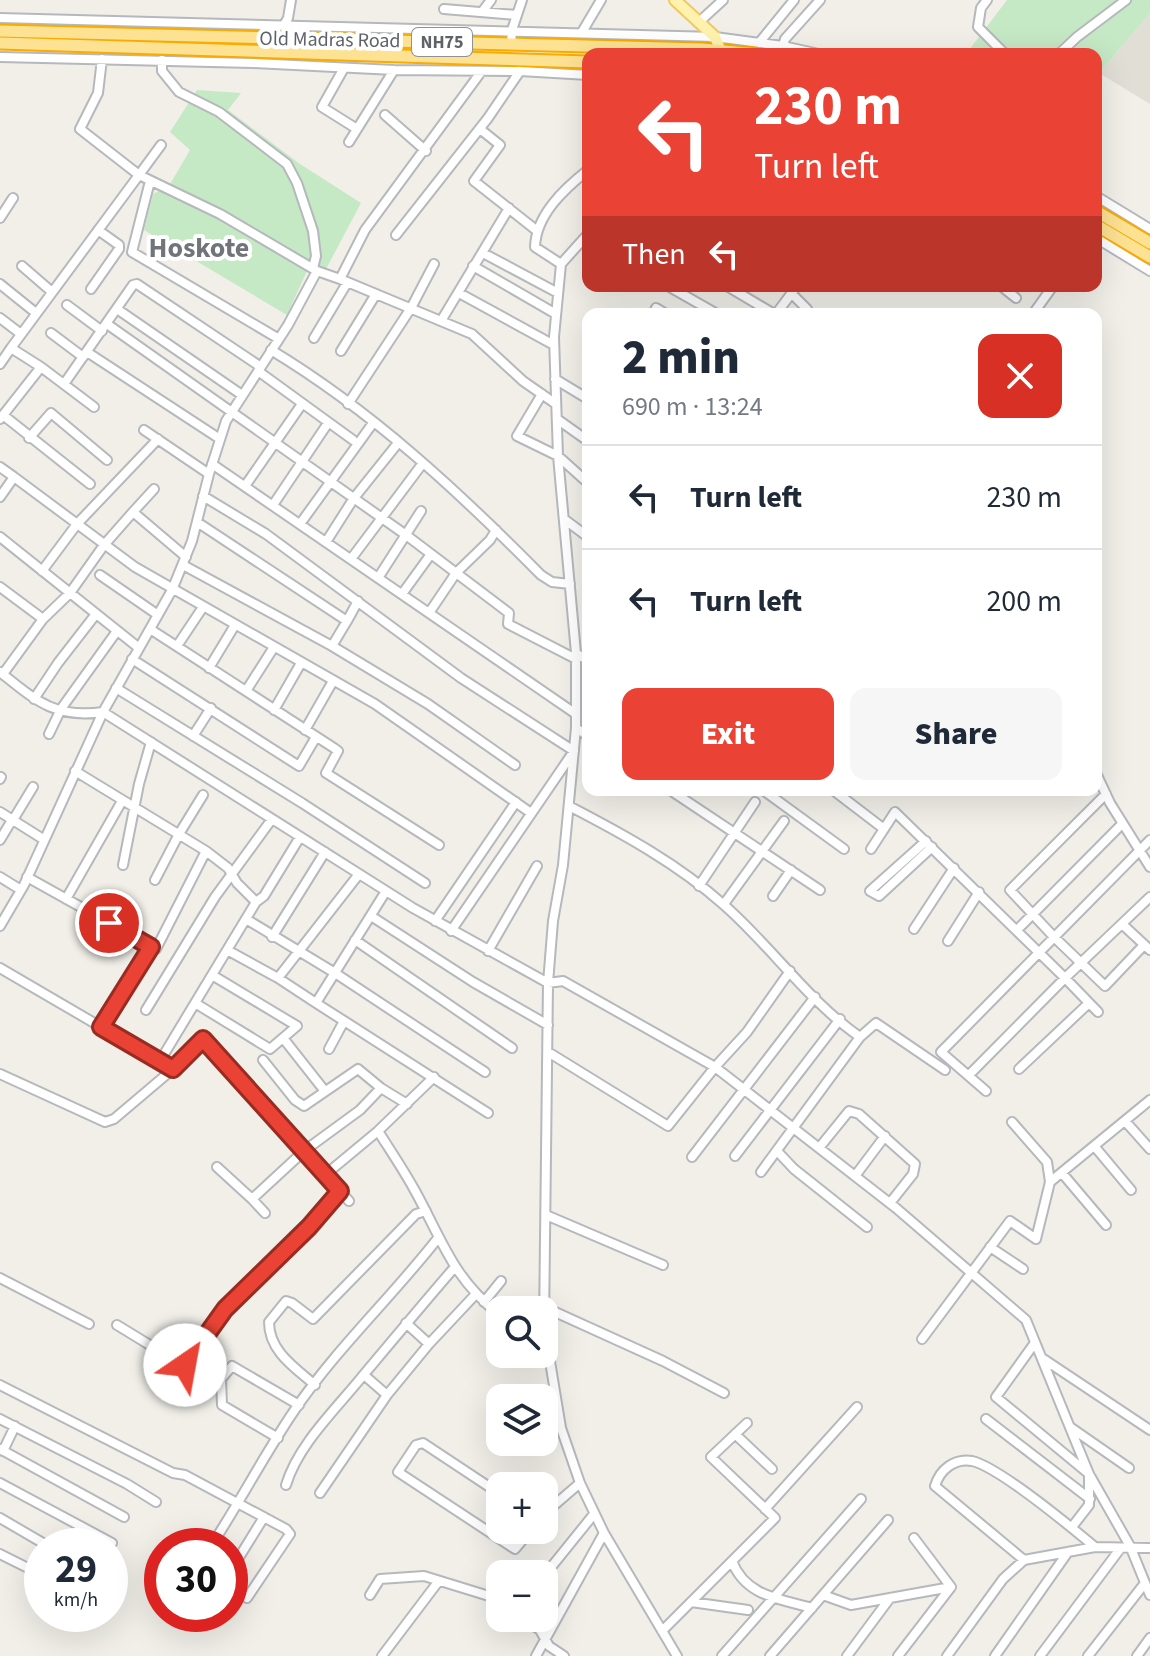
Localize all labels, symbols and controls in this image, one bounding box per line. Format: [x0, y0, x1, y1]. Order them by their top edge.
street label: Old Madras Road [259, 25, 401, 55]
road number: NH75 [412, 28, 472, 56]
text: 230 m [754, 67, 902, 146]
icon: left [622, 80, 726, 184]
text: Turn left [754, 141, 879, 192]
district label: Hoskote [149, 228, 249, 268]
icon: left [702, 232, 746, 276]
text: Then [622, 233, 686, 276]
text: 2 min [622, 324, 740, 392]
button: close [978, 334, 1062, 418]
text: 690 m · 13:24 [622, 388, 763, 425]
icon: left [622, 475, 666, 519]
text: Turn left [690, 476, 802, 519]
text: 230 m [986, 476, 1062, 519]
icon: left [622, 579, 666, 623]
text: Turn left [690, 580, 802, 623]
text: 200 m [986, 580, 1062, 623]
button: Exit [622, 688, 834, 780]
button: Share [850, 688, 1062, 780]
pin [75, 889, 143, 957]
icon: arrive [87, 901, 131, 945]
map controls [486, 1296, 558, 1632]
button: search [486, 1296, 558, 1368]
position arrow [143, 1323, 227, 1407]
button: layers [486, 1384, 558, 1456]
button: + [486, 1472, 558, 1544]
speed limit sign: 30 [144, 1528, 248, 1632]
text: 29 [55, 1541, 97, 1598]
button: − [486, 1560, 558, 1632]
text: km/h [54, 1586, 98, 1614]

